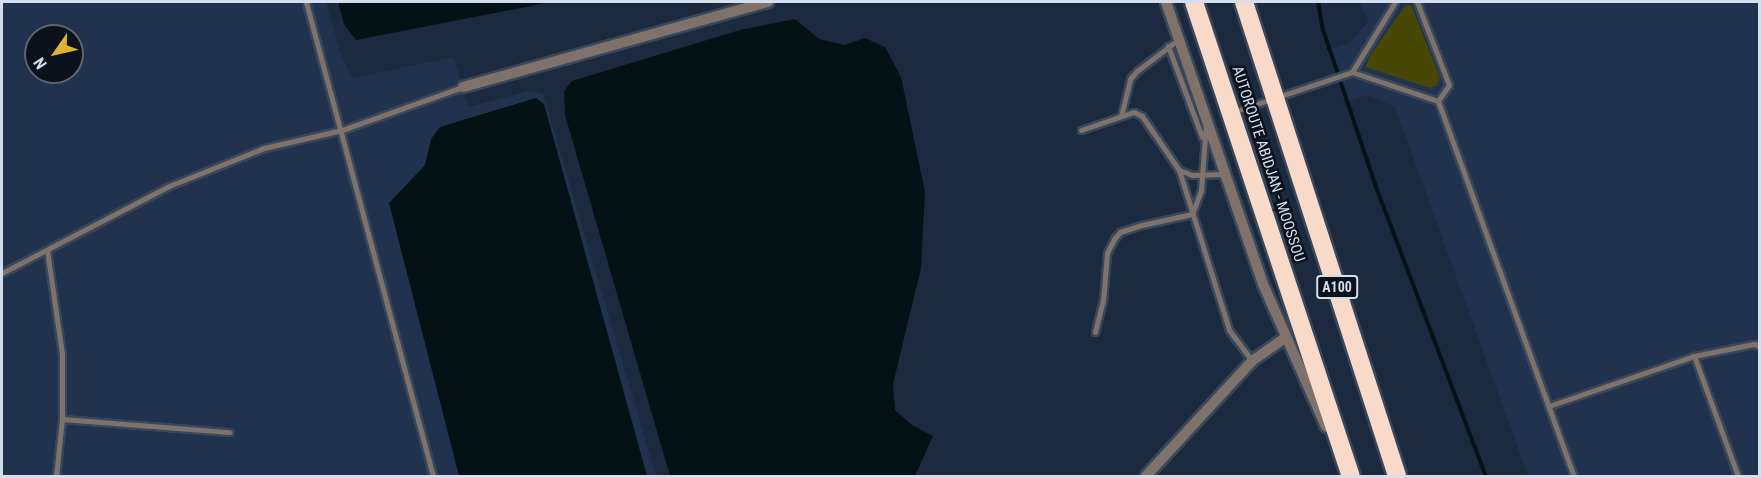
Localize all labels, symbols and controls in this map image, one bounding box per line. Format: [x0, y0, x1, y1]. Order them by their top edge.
north arrow [24, 24, 84, 84]
text: N [30, 54, 51, 73]
street label: AUTOROUTE ABIDJAN - MOOSSOU [1228, 64, 1308, 264]
road number: A100 [1316, 276, 1358, 298]

